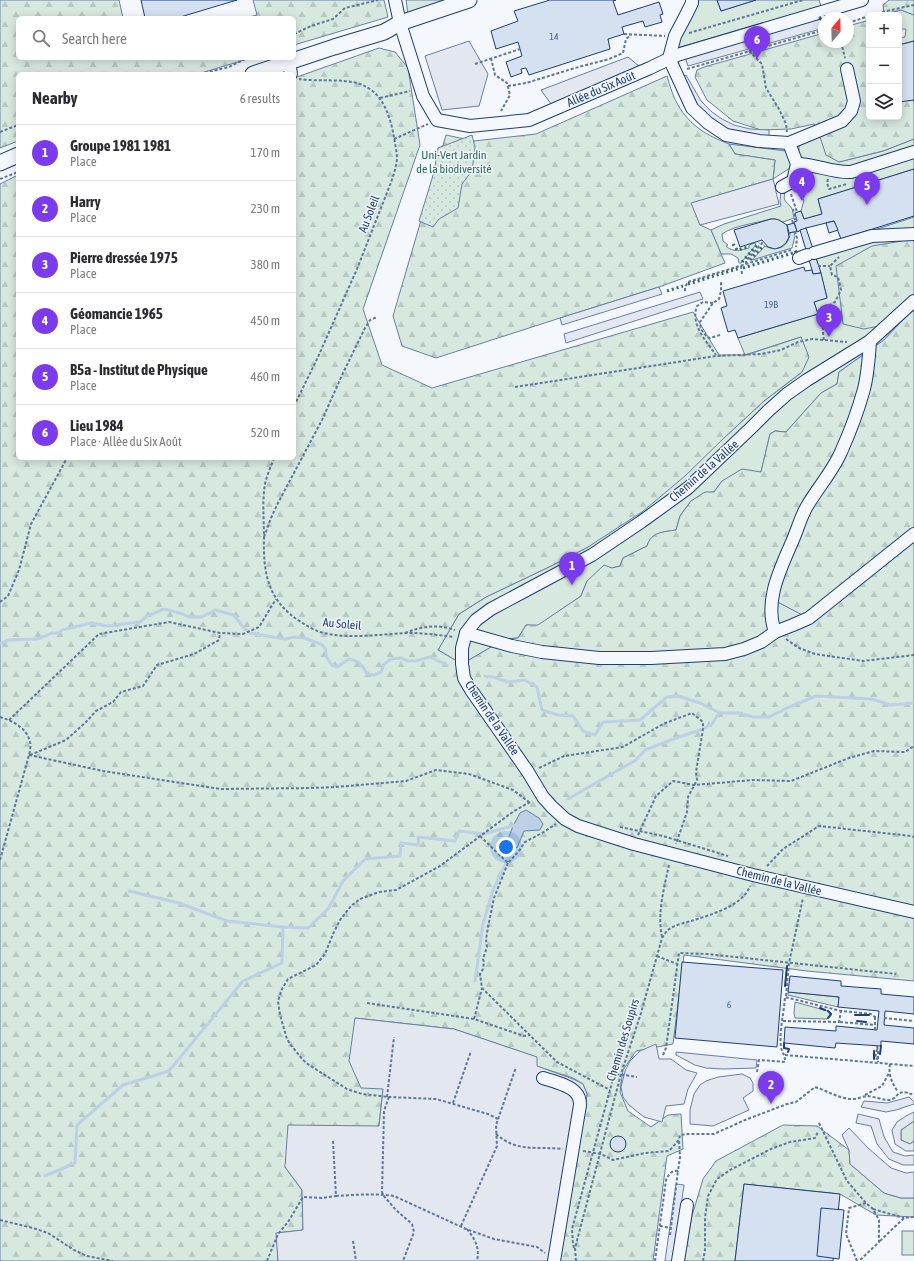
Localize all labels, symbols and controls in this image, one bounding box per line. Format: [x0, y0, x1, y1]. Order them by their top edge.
north arrow [818, 12, 854, 48]
map controls [866, 12, 902, 120]
button: + [866, 12, 902, 48]
search box [16, 16, 296, 60]
pin: 6 [744, 26, 770, 59]
icon: search [30, 27, 52, 49]
text: Search here [62, 30, 127, 47]
house number: 14 [549, 31, 559, 42]
button: − [866, 48, 902, 84]
street label: Allée du Six Août [565, 68, 638, 110]
button: layers [866, 84, 902, 120]
text: Nearby [32, 88, 78, 108]
text: 6 results [240, 91, 280, 106]
text: Groupe 1981 1981 [70, 137, 171, 154]
text: 1 [42, 145, 48, 160]
text: 170 m [251, 145, 280, 160]
park label: Uni-Vert Jardin de la biodiversité [416, 148, 492, 176]
text: Place [70, 154, 97, 169]
pin: 4 [789, 168, 815, 201]
pin: 5 [854, 172, 880, 205]
text: Harry [70, 193, 101, 210]
street label: Au Soleil [356, 193, 383, 234]
text: 2 [42, 201, 48, 216]
text: 230 m [251, 201, 280, 216]
text: Place [70, 210, 97, 225]
text: Pierre dressée 1975 [70, 249, 178, 266]
text: 3 [42, 257, 48, 272]
text: 380 m [251, 257, 280, 272]
text: Place [70, 266, 97, 281]
house number: 19B [764, 299, 778, 310]
pin: 3 [816, 304, 842, 337]
text: Géomancie 1965 [70, 305, 163, 322]
text: 4 [42, 313, 48, 328]
text: 450 m [251, 313, 280, 328]
text: Place [70, 322, 97, 337]
text: B5a - Institut de Physique [70, 361, 208, 378]
text: 5 [42, 369, 48, 384]
text: 460 m [251, 369, 280, 384]
text: Place [70, 378, 97, 393]
text: Lieu 1984 [70, 417, 124, 434]
text: 6 [42, 425, 48, 440]
text: 520 m [251, 425, 280, 440]
text: Place · Allée du Six Août [70, 434, 182, 449]
street label: Chemin de la Vallée [667, 437, 741, 505]
pin: 1 [559, 552, 585, 585]
street label: Au Soleil [322, 615, 363, 633]
street label: Chemin de la Vallée [462, 678, 522, 758]
your location [496, 837, 516, 857]
street label: Chemin de la Vallée [735, 864, 823, 898]
street label: Chemin des Soupirs [604, 997, 642, 1083]
house number: 6 [727, 999, 732, 1010]
pin: 2 [758, 1071, 784, 1104]

